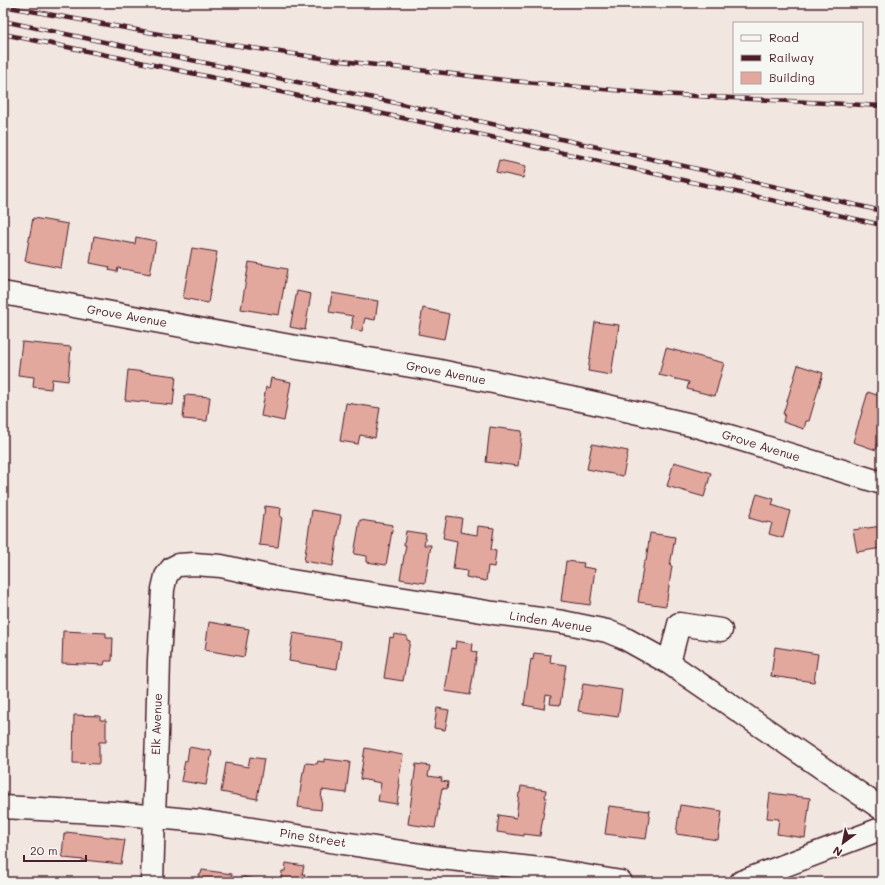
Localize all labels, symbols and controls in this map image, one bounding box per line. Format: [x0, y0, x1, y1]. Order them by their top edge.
legend [733, 22, 863, 94]
text: Road [769, 29, 799, 45]
text: Railway [769, 49, 814, 65]
text: Building [769, 69, 815, 85]
street label: Grove Avenue [86, 300, 169, 330]
street label: Grove Avenue [405, 356, 488, 388]
street label: Grove Avenue [720, 426, 802, 465]
street label: Linden Avenue [509, 607, 594, 635]
street label: Elk Avenue [147, 693, 165, 755]
north arrow [823, 823, 863, 863]
street label: Pine Street [279, 824, 348, 850]
scale bar [24, 837, 86, 863]
text: 20 m [30, 842, 58, 858]
text: N [830, 843, 845, 860]

